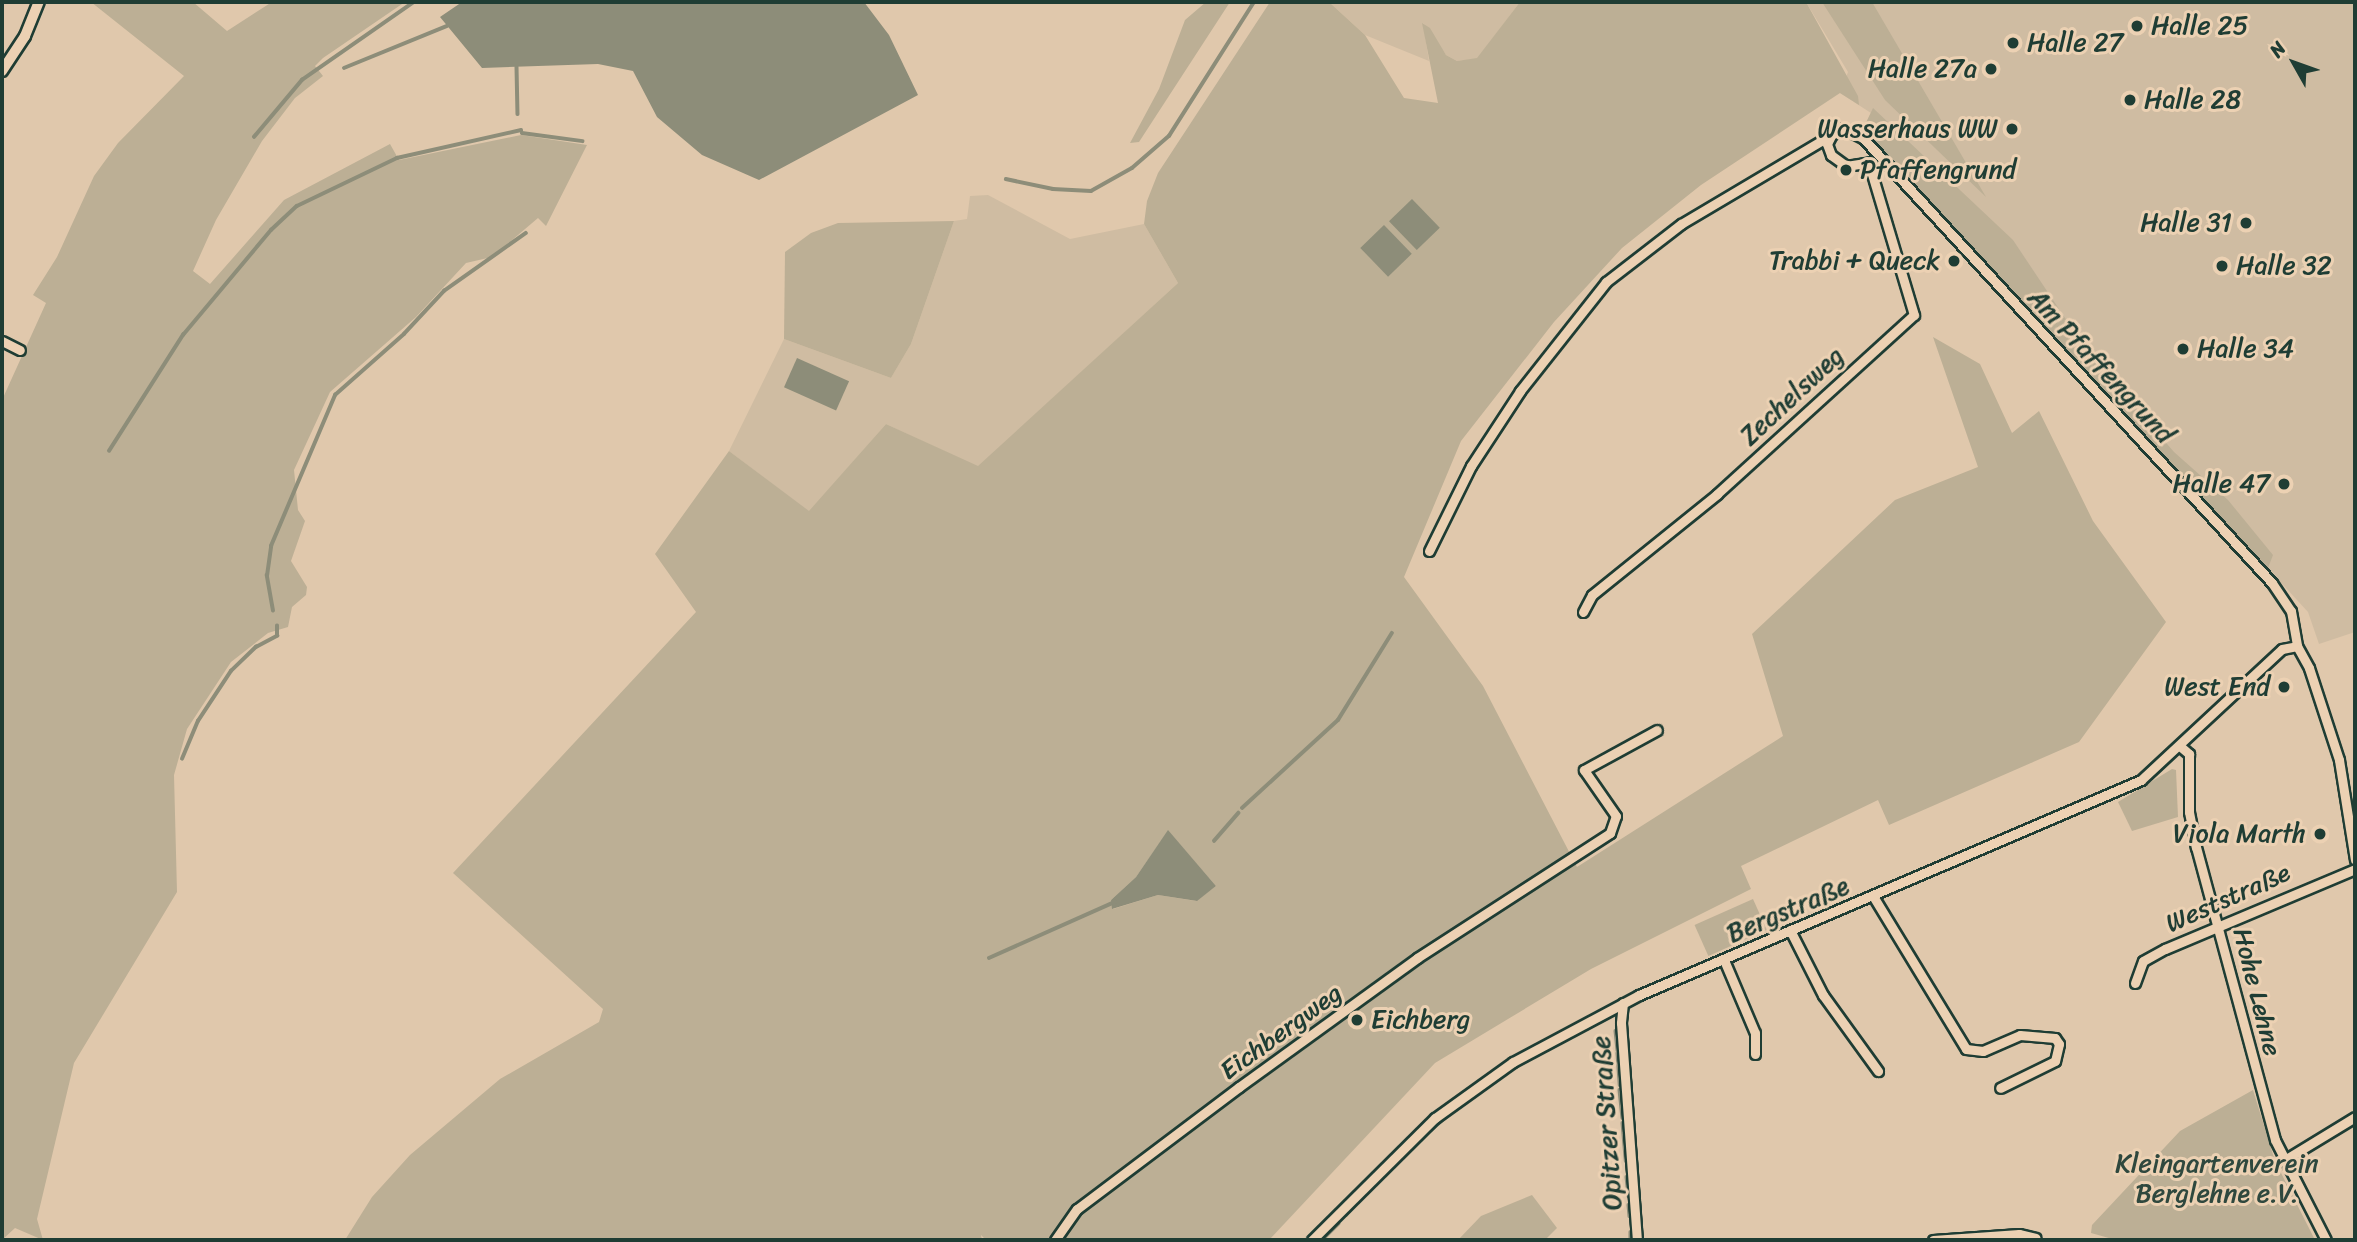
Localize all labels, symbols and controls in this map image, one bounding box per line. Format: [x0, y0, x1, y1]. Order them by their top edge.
place label: Halle 25 [2151, 10, 2248, 42]
marker: Halle 25 [2129, 18, 2145, 34]
place label: Halle 27 [2027, 27, 2123, 59]
north arrow [2259, 28, 2329, 98]
text: N [2261, 34, 2294, 65]
marker: Halle 27 [2005, 35, 2021, 51]
place label: Halle 27a [1868, 53, 1977, 85]
marker: Halle 27a [1983, 61, 1999, 77]
place label: Halle 28 [2144, 84, 2241, 116]
marker: Halle 28 [2122, 92, 2138, 108]
place label: Wasserhaus WW [1817, 113, 1998, 145]
marker: Wasserhaus WW [2004, 121, 2020, 137]
place label: Pfaffengrund [1860, 154, 2016, 186]
marker: Pfaffengrund [1838, 162, 1854, 178]
place label: Halle 31 [2140, 207, 2232, 239]
marker: Halle 31 [2238, 215, 2254, 231]
place label: Trabbi + Queck [1769, 245, 1940, 277]
place label: Halle 32 [2236, 250, 2332, 282]
marker: Trabbi + Queck [1946, 253, 1962, 269]
marker: Halle 32 [2214, 258, 2230, 274]
street label: Am Pfaffengrund [2021, 282, 2181, 450]
place label: Halle 34 [2197, 333, 2294, 365]
street label: Zechelsweg [1734, 340, 1850, 452]
marker: Halle 34 [2175, 341, 2191, 357]
place label: Halle 47 [2173, 468, 2270, 500]
marker: Halle 47 [2276, 476, 2292, 492]
place label: West End [2164, 671, 2270, 703]
marker: West End [2276, 679, 2292, 695]
place label: Viola Marth [2173, 818, 2306, 850]
marker: Viola Marth [2312, 826, 2328, 842]
street label: Weststraße [2161, 857, 2295, 939]
street label: Bergstraße [1722, 870, 1854, 950]
street label: Hohe Lehne [2226, 924, 2288, 1060]
street label: Eichbergweg [1214, 977, 1348, 1087]
place label: Eichberg [1371, 1004, 1470, 1036]
marker: Eichberg [1349, 1012, 1365, 1028]
street label: Opitzer Straße [1585, 1035, 1629, 1211]
park label: Kleingartenverein Berglehne e.V. [2115, 1148, 2319, 1210]

